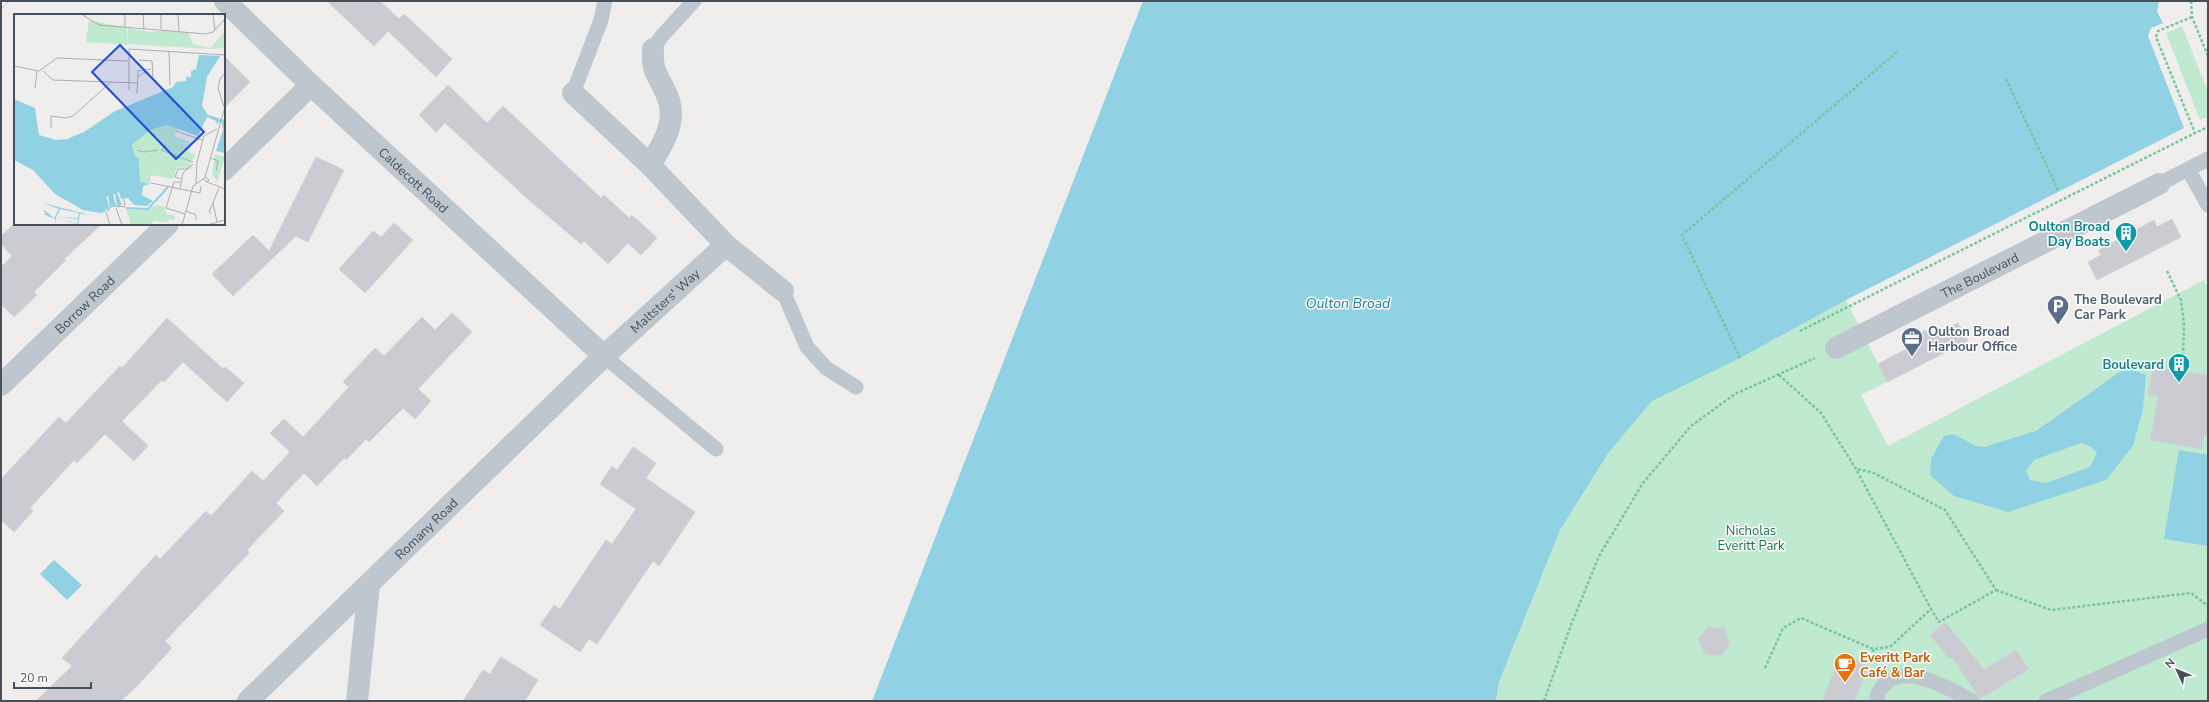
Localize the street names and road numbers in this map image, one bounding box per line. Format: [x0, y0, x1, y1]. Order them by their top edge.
street label: Caldecott Road [374, 144, 452, 218]
street label: The Boulevard [1938, 249, 2022, 303]
street label: Maltsters' Way [627, 265, 704, 338]
street label: Borrow Road [51, 272, 119, 338]
street label: Romany Road [391, 494, 462, 564]

